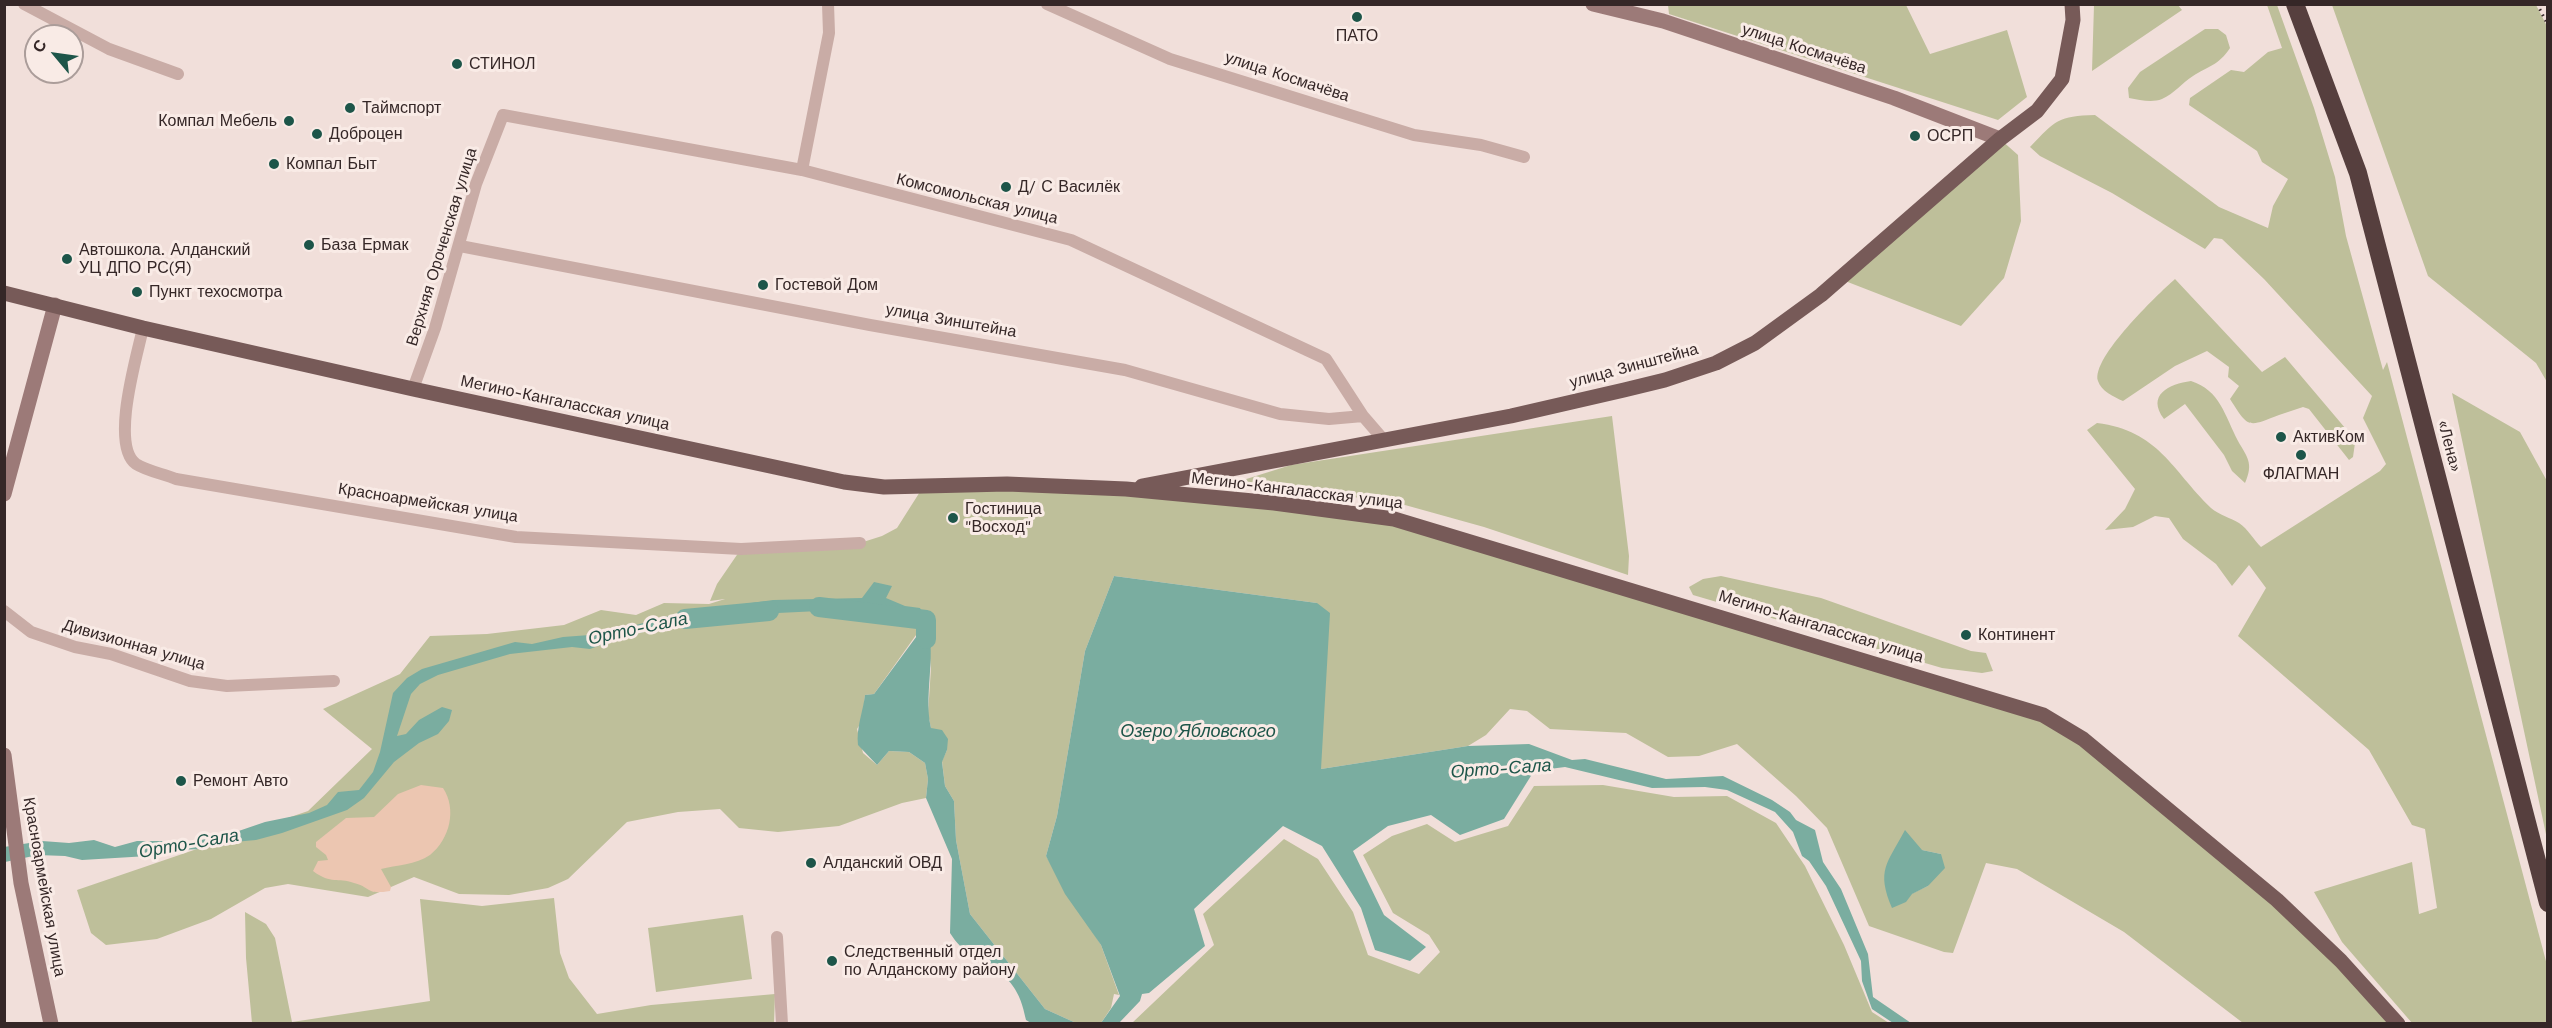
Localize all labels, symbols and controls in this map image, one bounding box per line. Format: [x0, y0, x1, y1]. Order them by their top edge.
marker: ПАТО [1350, 10, 1364, 24]
street label: улица Космачёва [1739, 20, 1869, 78]
north arrow [24, 24, 84, 84]
place label: ПАТО [1336, 26, 1378, 46]
text: С [28, 36, 51, 56]
street label: улица Космачёва [1222, 48, 1352, 106]
place label: СТИНОЛ [469, 54, 536, 74]
marker: СТИНОЛ [450, 57, 464, 71]
place label: Таймспорт [362, 98, 441, 118]
marker: Таймспорт [343, 101, 357, 115]
place label: Компал Мебель [158, 111, 277, 131]
marker: Компал Мебель [282, 114, 296, 128]
place label: Доброцен [329, 124, 403, 144]
place label: ОСРП [1927, 126, 1973, 146]
marker: Доброцен [310, 127, 324, 141]
marker: ОСРП [1908, 129, 1922, 143]
street label: Верхняя Ороченская улица [403, 146, 481, 348]
place label: Компал Быт [286, 154, 377, 174]
marker: Компал Быт [267, 157, 281, 171]
street label: Комсомольская улица [894, 170, 1060, 228]
place label: Д/ С Василёк [1018, 177, 1120, 197]
marker: Д/ С Василёк [999, 180, 1013, 194]
place label: База Ермак [321, 235, 408, 255]
marker: База Ермак [302, 238, 316, 252]
place label: Автошкола. Алданский УЦ ДПО РС(Я) [79, 240, 250, 278]
marker: Автошкола. Алданский УЦ ДПО РС(Я) [60, 252, 74, 266]
place label: Гостевой Дом [775, 275, 878, 295]
marker: Гостевой Дом [756, 278, 770, 292]
place label: Пункт техосмотра [149, 282, 282, 302]
marker: Пункт техосмотра [130, 285, 144, 299]
street label: улица Зинштейна [884, 300, 1018, 342]
street label: улица Зинштейна [1568, 340, 1700, 392]
street label: Мегино-Кангаласская улица [459, 371, 671, 435]
street label: «Лена» [2433, 418, 2465, 474]
place label: АктивКом [2293, 427, 2365, 447]
marker: АктивКом [2274, 430, 2288, 444]
marker: ФЛАГМАН [2294, 448, 2308, 462]
place label: ФЛАГМАН [2263, 464, 2339, 484]
street label: Мегино-Кангаласская улица [1190, 468, 1404, 514]
street label: Красноармейская улица [337, 479, 519, 527]
place label: Гостиница "Восход" [965, 499, 1042, 537]
marker: Гостиница "Восход" [946, 511, 960, 525]
street label: Мегино-Кангаласская улица [1716, 587, 1926, 667]
water label: Орто-Сала [586, 608, 690, 650]
street label: Дивизионная улица [61, 616, 207, 674]
place label: Континент [1978, 625, 2055, 645]
marker: Континент [1959, 628, 1973, 642]
water label: Озеро Ябловского [1120, 721, 1276, 743]
water label: Орто-Сала [1450, 755, 1552, 783]
place label: Ремонт Авто [193, 771, 288, 791]
marker: Ремонт Авто [174, 774, 188, 788]
street label: Красноармейская улица [19, 796, 69, 978]
water label: Орто-Сала [137, 825, 241, 863]
place label: Алданский ОВД [823, 853, 942, 873]
marker: Алданский ОВД [804, 856, 818, 870]
place label: Следственный отдел по Алданскому району [844, 942, 1015, 980]
marker: Следственный отдел по Алданскому району [825, 954, 839, 968]

